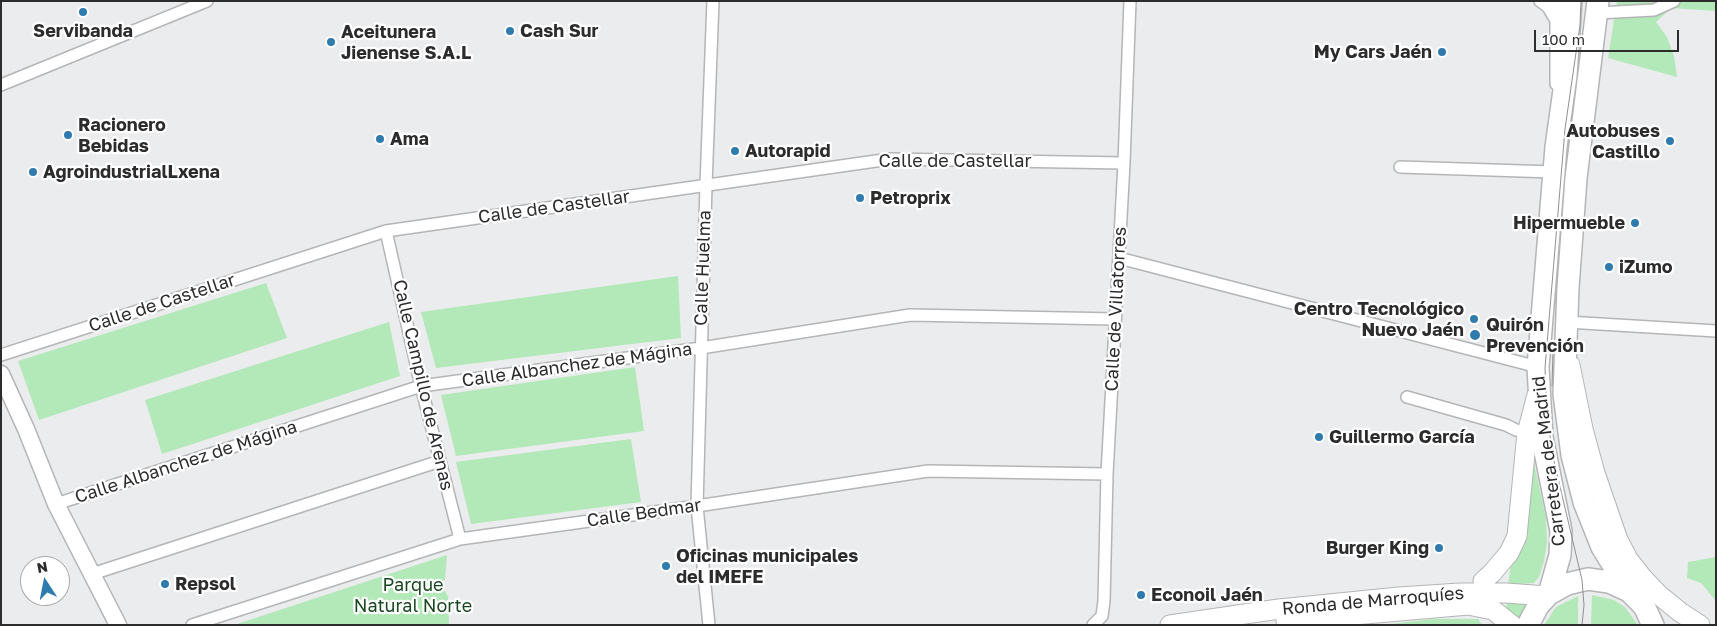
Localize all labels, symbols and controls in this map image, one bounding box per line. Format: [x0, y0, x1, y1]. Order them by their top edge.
marker: Servibanda [77, 6, 89, 18]
place label: Servibanda [33, 20, 133, 42]
place label: Cash Sur [520, 20, 598, 42]
scale bar [1537, 20, 1682, 52]
place label: Aceitunera Jienense S.A.L [341, 21, 471, 64]
marker: Cash Sur [504, 25, 516, 37]
text: 100 m [1542, 30, 1585, 48]
marker: Aceitunera Jienense S.A.L [325, 36, 337, 48]
place label: My Cars Jaén [1314, 41, 1432, 63]
marker: My Cars Jaén [1436, 46, 1448, 58]
place label: Racionero Bebidas [78, 114, 166, 156]
place label: Autobuses Castillo [1566, 120, 1660, 162]
place label: Ama [390, 128, 429, 150]
marker: Racionero Bebidas [62, 129, 74, 141]
marker: Ama [374, 133, 386, 145]
marker: Autobuses Castillo [1664, 135, 1676, 147]
place label: Autorapid [745, 140, 830, 162]
marker: Autorapid [729, 145, 741, 157]
street label: Calle de Castellar [879, 150, 1031, 172]
place label: AgroindustrialLxena [43, 161, 220, 183]
marker: AgroindustrialLxena [27, 166, 39, 178]
street label: Calle de Castellar [477, 186, 631, 228]
place label: Petroprix [870, 187, 951, 209]
marker: Petroprix [854, 192, 866, 204]
street label: Calle Huelma [690, 210, 716, 326]
place label: Hipermueble [1513, 212, 1625, 234]
marker: Hipermueble [1629, 217, 1641, 229]
street label: Calle de Villatorres [1101, 226, 1131, 392]
place label: iZumo [1619, 256, 1673, 278]
marker: iZumo [1603, 261, 1615, 273]
street label: Calle de Castellar [86, 269, 238, 337]
street label: Calle Campillo de Arenas [388, 277, 458, 493]
place label: Centro Tecnológico Nuevo Jaén [1294, 298, 1464, 340]
marker: Centro Tecnológico Nuevo Jaén [1468, 313, 1480, 325]
place label: Quirón Prevención [1486, 314, 1584, 356]
marker: Quirón Prevención [1468, 328, 1482, 342]
street label: Calle Albanchez de Mágina [461, 338, 693, 392]
street label: Carretera de Madrid [1528, 375, 1570, 547]
street label: Calle Albanchez de Mágina [72, 416, 300, 508]
place label: Guillermo García [1329, 426, 1475, 448]
marker: Guillermo García [1313, 431, 1325, 443]
street label: Calle Bedmar [585, 494, 703, 532]
place label: Burger King [1326, 537, 1429, 559]
marker: Burger King [1433, 542, 1445, 554]
place label: Oficinas municipales del IMEFE [676, 545, 858, 588]
north arrow [20, 556, 70, 606]
text: N [35, 557, 49, 576]
marker: Oficinas municipales del IMEFE [660, 560, 672, 572]
place label: Repsol [175, 573, 236, 595]
park label: Parque Natural Norte [354, 574, 472, 616]
marker: Repsol [159, 578, 171, 590]
street label: Ronda de Marroquíes [1281, 582, 1465, 620]
place label: Econoil Jaén [1151, 584, 1263, 606]
marker: Econoil Jaén [1135, 589, 1147, 601]

